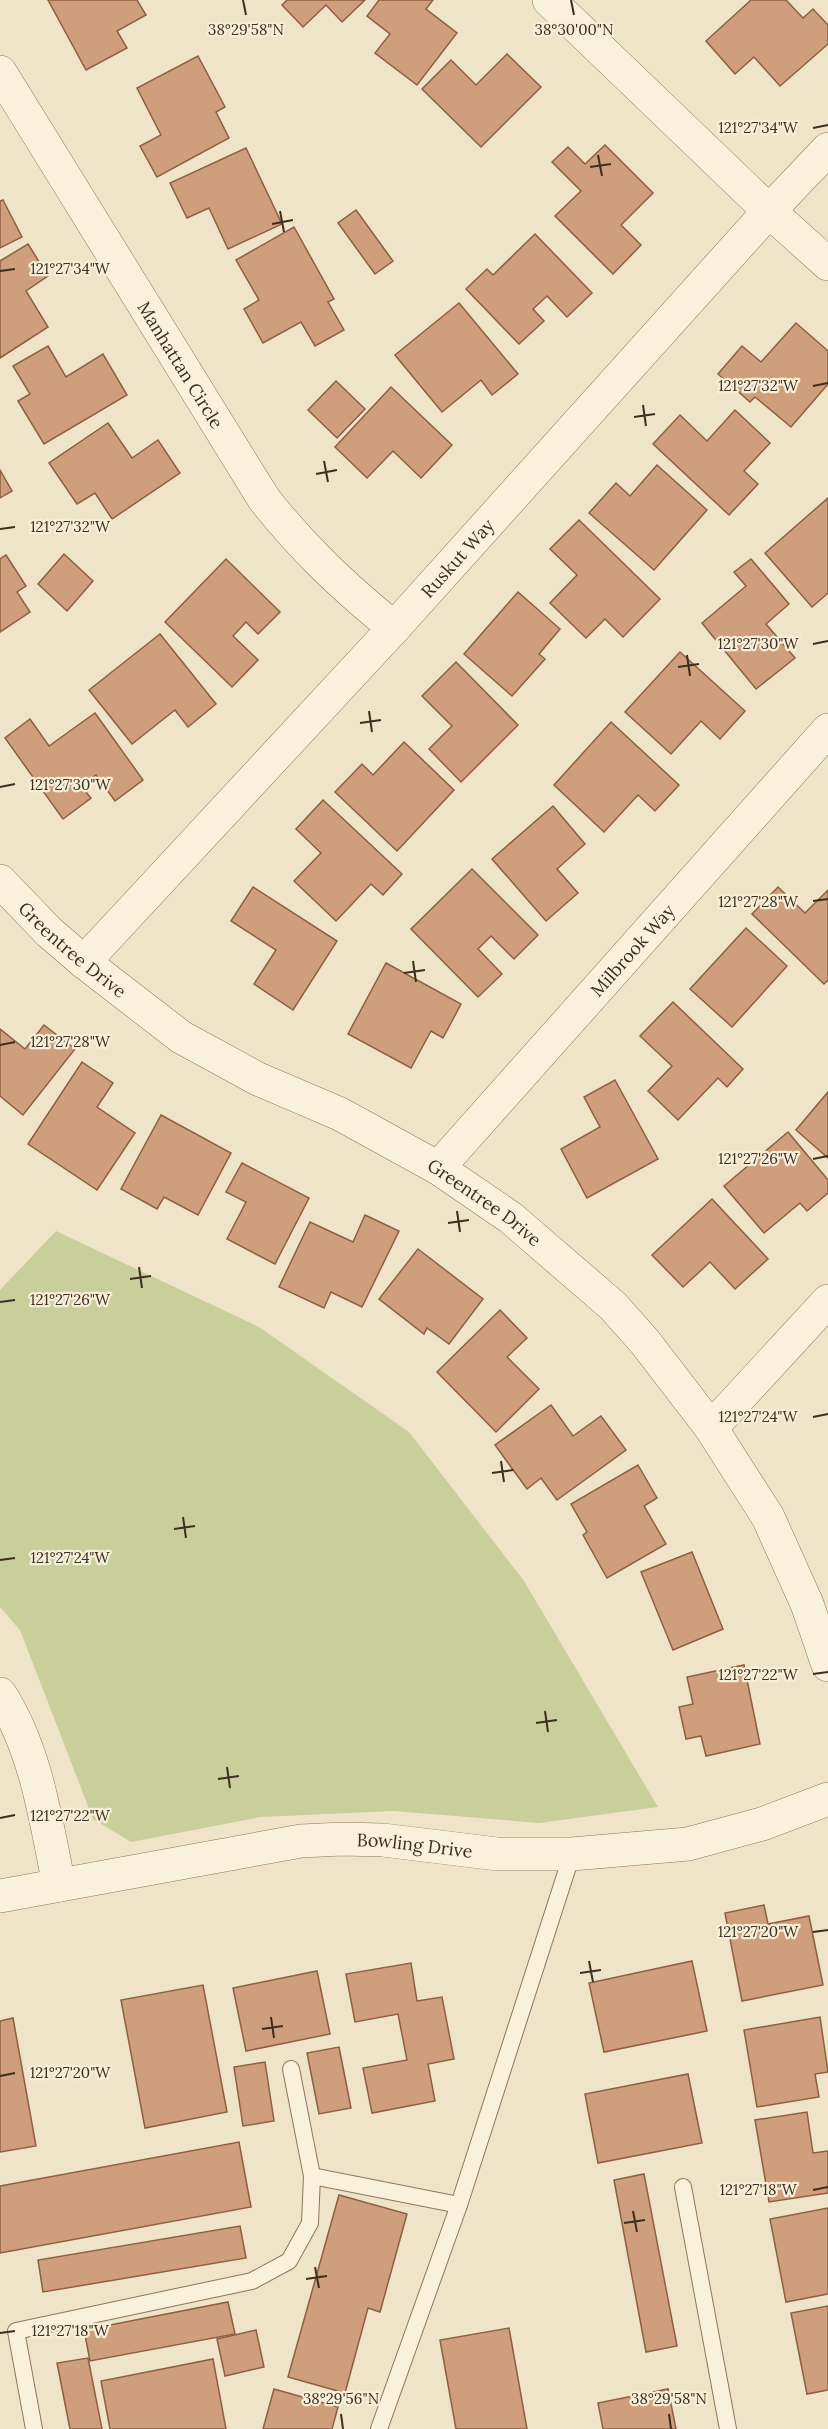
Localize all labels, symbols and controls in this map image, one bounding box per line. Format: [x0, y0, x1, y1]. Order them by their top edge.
text: 38°29'58"N [208, 20, 284, 39]
text: 38°30'00"N [535, 20, 613, 39]
text: 121°27'34"W [718, 118, 799, 137]
text: 121°27'34"W [30, 259, 111, 278]
street label: Manhattan Circle [133, 297, 229, 433]
text: 121°27'32"W [718, 376, 799, 395]
street label: Ruskut Way [416, 513, 499, 602]
text: 121°27'32"W [30, 517, 111, 536]
text: 121°27'30"W [718, 634, 800, 653]
text: 121°27'30"W [30, 775, 112, 794]
text: 121°27'28"W [718, 892, 799, 911]
street label: Greentree Drive [14, 896, 131, 1002]
street label: Milbrook Way [585, 899, 680, 1001]
text: 121°27'28"W [30, 1032, 111, 1051]
text: 121°27'26"W [718, 1149, 799, 1168]
street label: Greentree Drive [424, 1153, 547, 1251]
text: 121°27'26"W [30, 1290, 111, 1309]
text: 121°27'24"W [719, 1407, 799, 1426]
text: 121°27'24"W [31, 1548, 111, 1567]
text: 121°27'22"W [718, 1665, 799, 1684]
text: 121°27'22"W [30, 1806, 111, 1825]
street label: Bowling Drive [356, 1828, 474, 1862]
text: 121°27'20"W [718, 1922, 799, 1941]
text: 121°27'20"W [30, 2063, 111, 2082]
text: 121°27'18"W [719, 2180, 798, 2199]
text: 121°27'18"W [31, 2321, 110, 2340]
text: 38°29'56"N [303, 2389, 379, 2408]
text: 38°29'58"N [631, 2389, 707, 2408]

